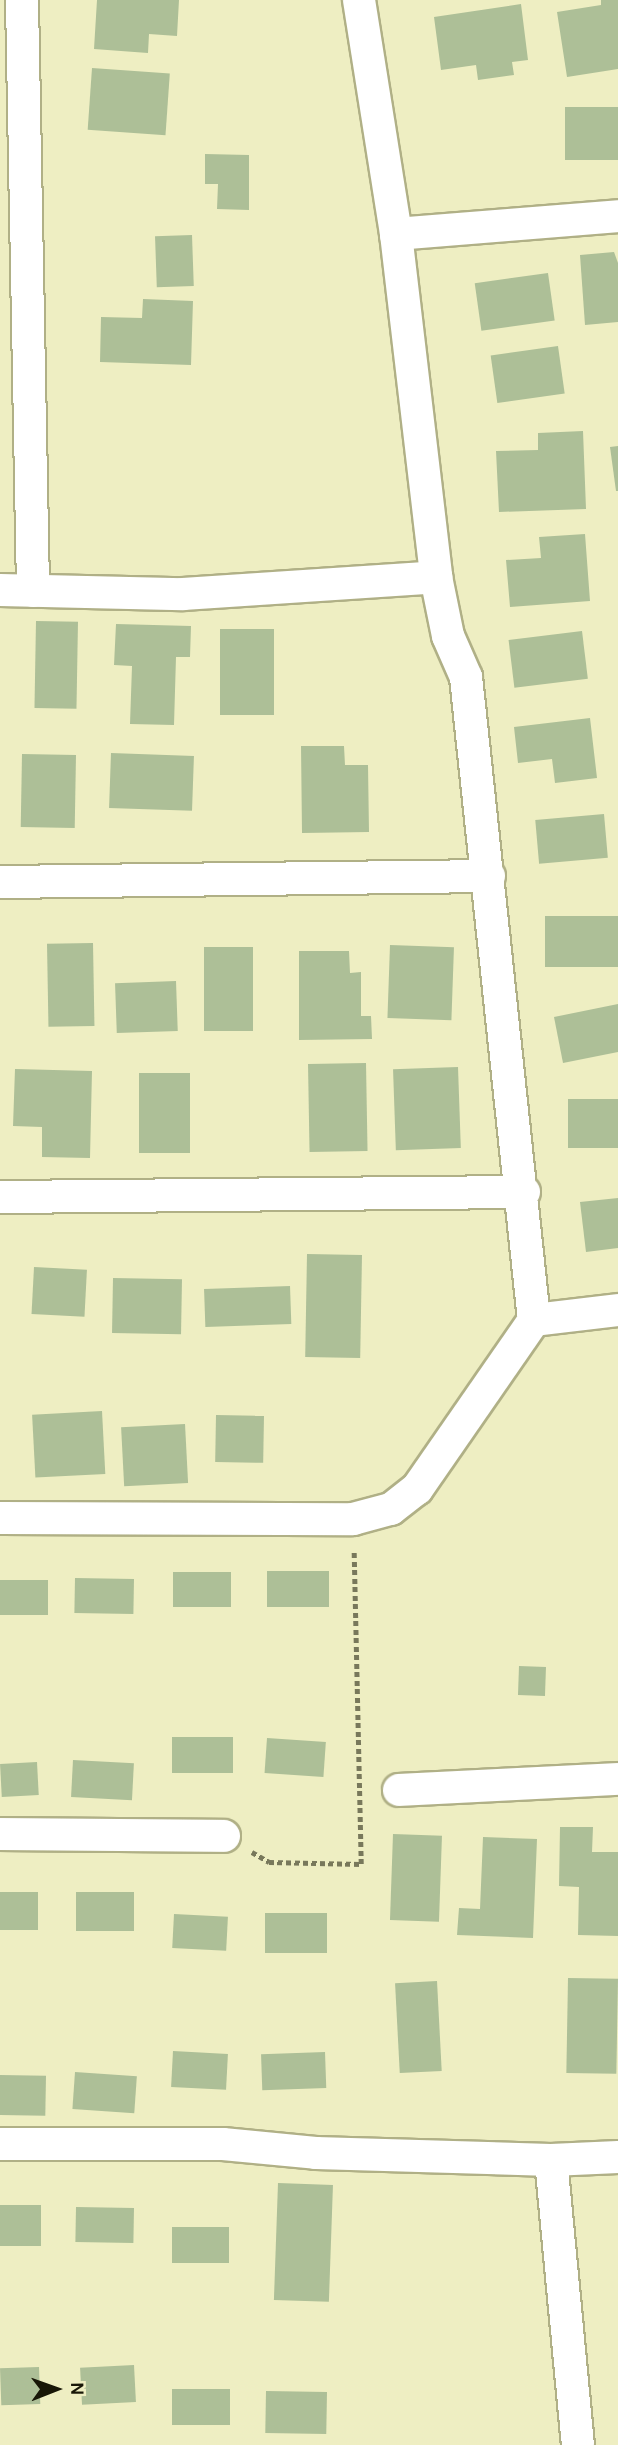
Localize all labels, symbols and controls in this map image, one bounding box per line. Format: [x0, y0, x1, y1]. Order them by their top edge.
north arrow [21, 2354, 91, 2424]
text: N [66, 2382, 88, 2396]

